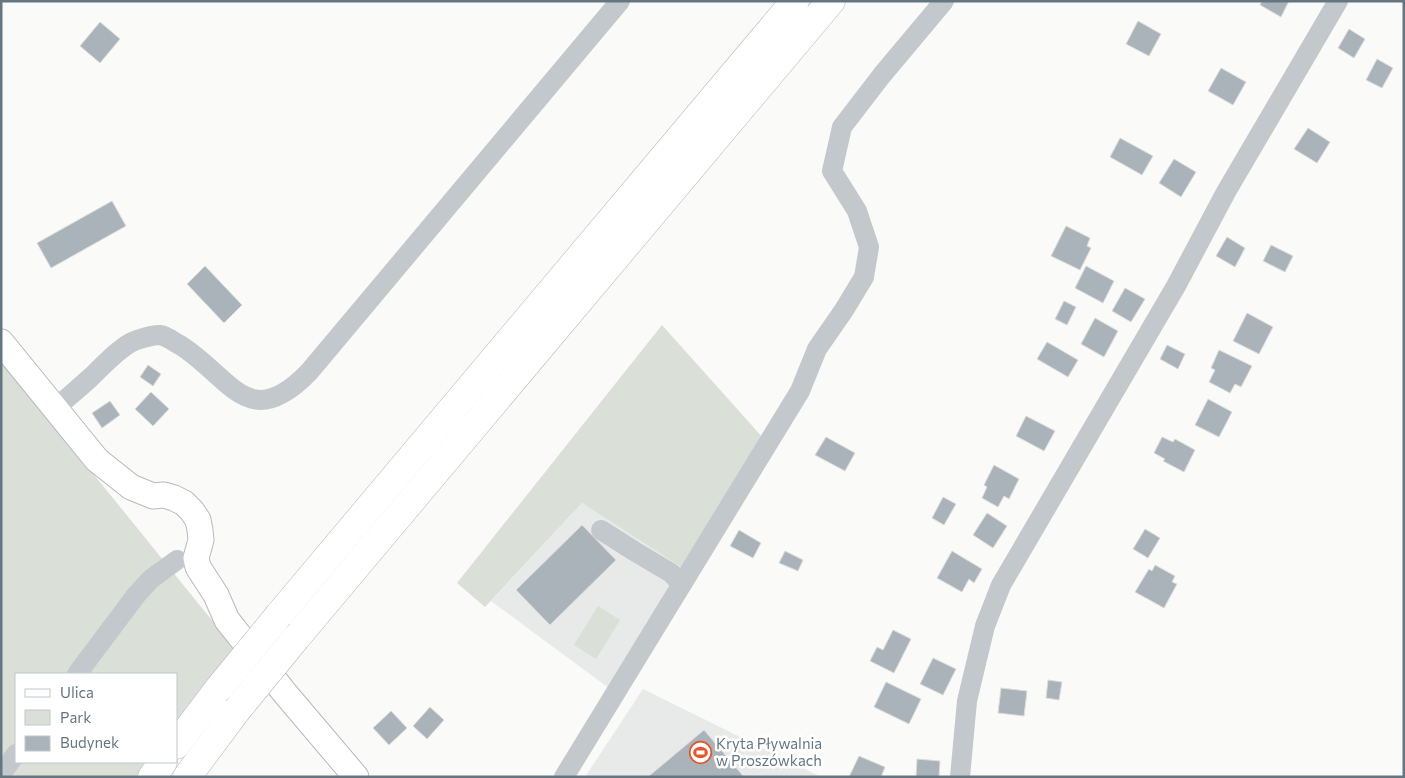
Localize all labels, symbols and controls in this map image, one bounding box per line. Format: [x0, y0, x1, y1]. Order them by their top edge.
legend [15, 673, 178, 763]
text: Ulica [60, 683, 94, 701]
text: Park [60, 708, 91, 726]
text: Budynek [60, 733, 119, 751]
place label: Kryta Pływalnia w Proszówkach [716, 734, 822, 769]
sports icon: Kryta Pływalnia w Proszówkach [688, 741, 712, 765]

